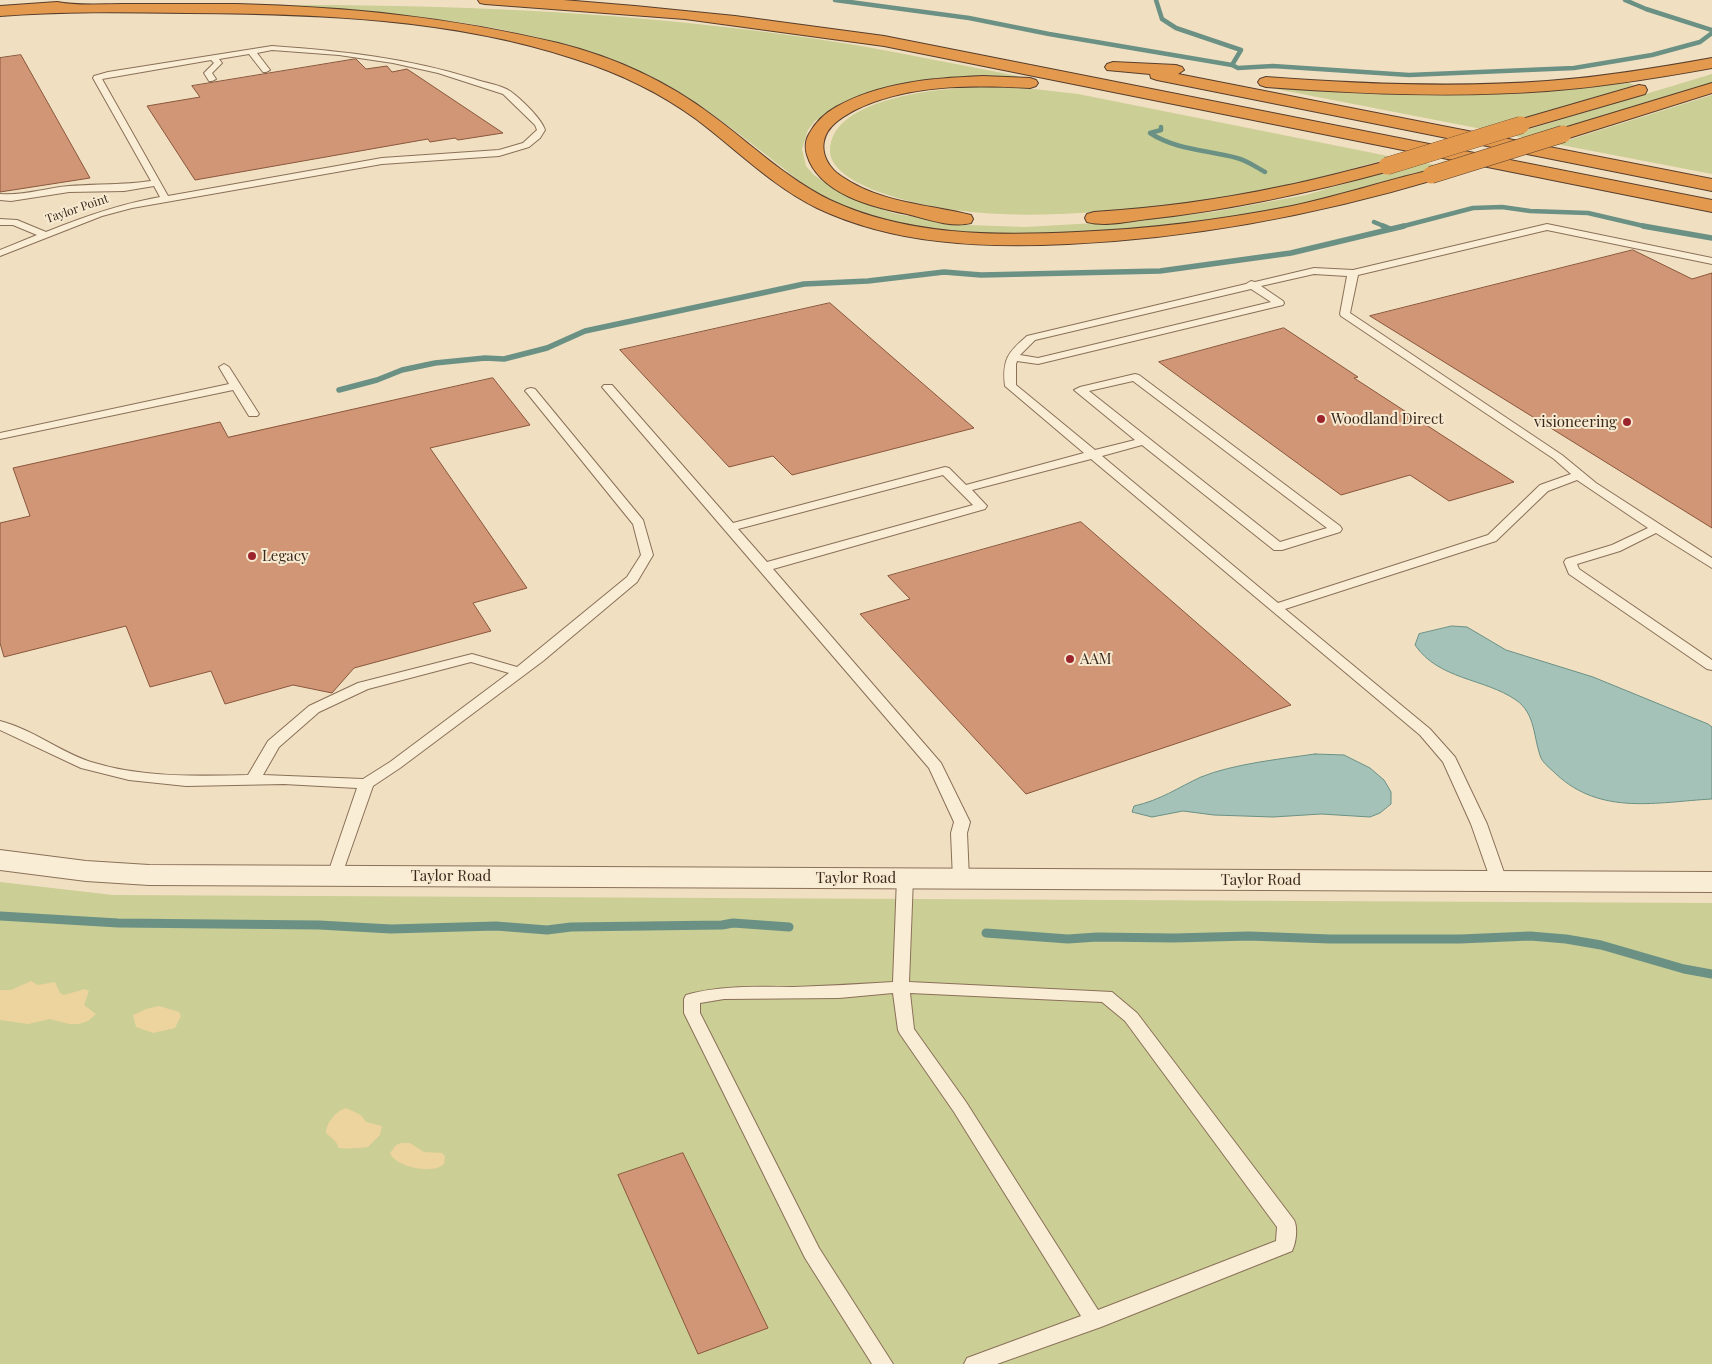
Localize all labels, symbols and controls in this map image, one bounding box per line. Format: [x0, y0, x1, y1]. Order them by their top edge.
street label: Taylor Point [44, 192, 110, 226]
place label: Woodland Direct [1331, 410, 1444, 428]
marker: Woodland Direct [1315, 413, 1327, 425]
place label: visioneering [1534, 413, 1617, 431]
marker: visioneering [1621, 416, 1633, 428]
place label: Legacy [262, 547, 308, 565]
marker: Legacy [246, 550, 258, 562]
place label: AAM [1080, 650, 1112, 668]
marker: AAM [1064, 653, 1076, 665]
street label: Taylor Road [411, 867, 491, 885]
street label: Taylor Road [816, 869, 896, 887]
street label: Taylor Road [1221, 871, 1301, 889]

